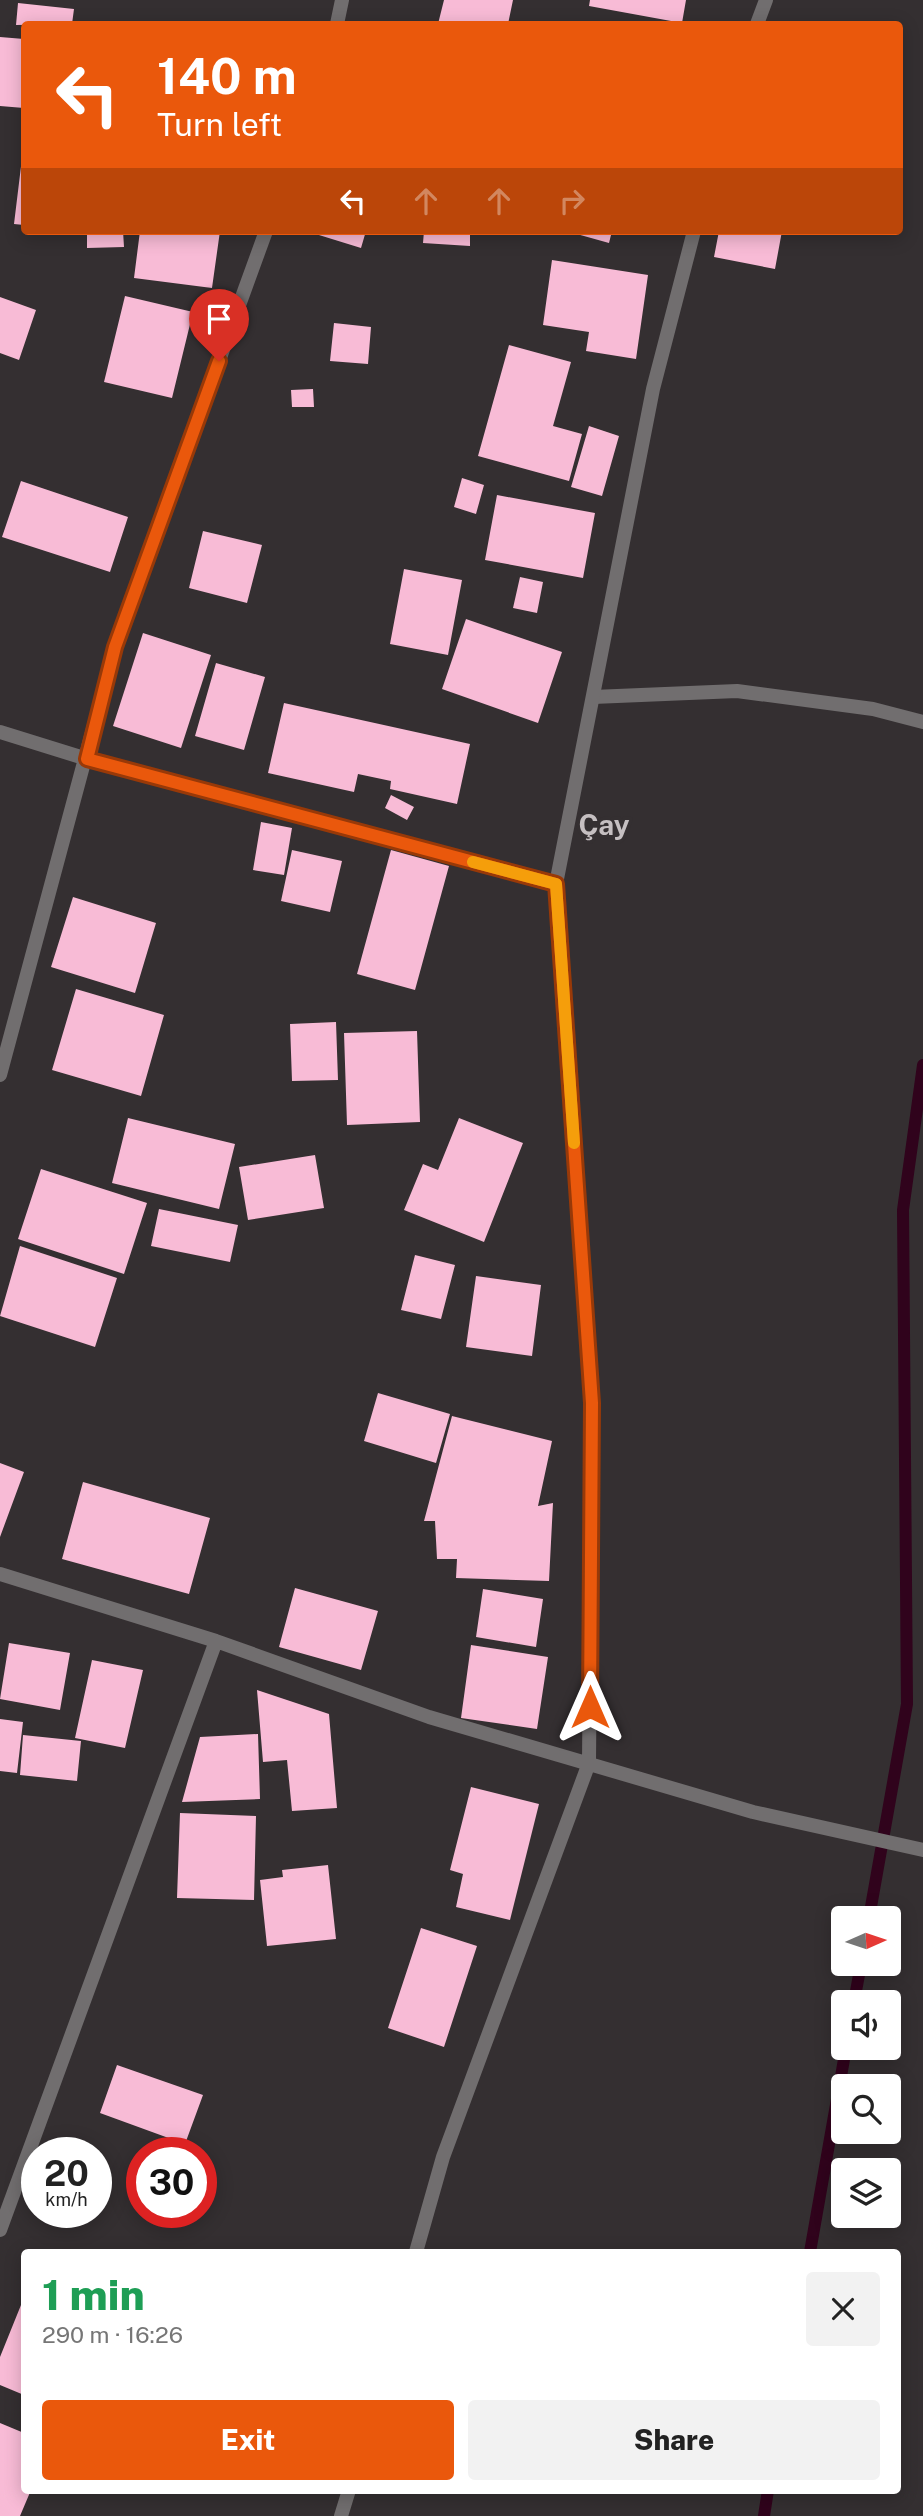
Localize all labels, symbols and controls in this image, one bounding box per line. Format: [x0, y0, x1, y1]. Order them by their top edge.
text: 140 m [157, 47, 297, 105]
icon: left [42, 49, 133, 140]
text: Turn left [157, 106, 282, 143]
icon: left [334, 182, 372, 220]
icon: ahead [407, 182, 445, 220]
icon: ahead [480, 182, 518, 220]
icon: right [553, 182, 591, 220]
pin [189, 289, 249, 361]
icon: arrive [200, 300, 238, 338]
district label: Çay [579, 808, 630, 841]
position arrow [553, 1670, 627, 1744]
north arrow [831, 1906, 901, 1976]
map controls [831, 1906, 901, 2228]
button: sound [831, 1990, 901, 2060]
button: search [831, 2074, 901, 2144]
speed limit sign: 30 [126, 2137, 217, 2228]
text: 20 [44, 2153, 89, 2194]
button: layers [831, 2158, 901, 2228]
text: km/h [45, 2189, 88, 2210]
text: 1 min [42, 2270, 145, 2319]
button: close [806, 2272, 880, 2346]
text: 290 m · 16:26 [42, 2321, 183, 2348]
button: Exit [42, 2400, 454, 2480]
button: Share [468, 2400, 880, 2480]

